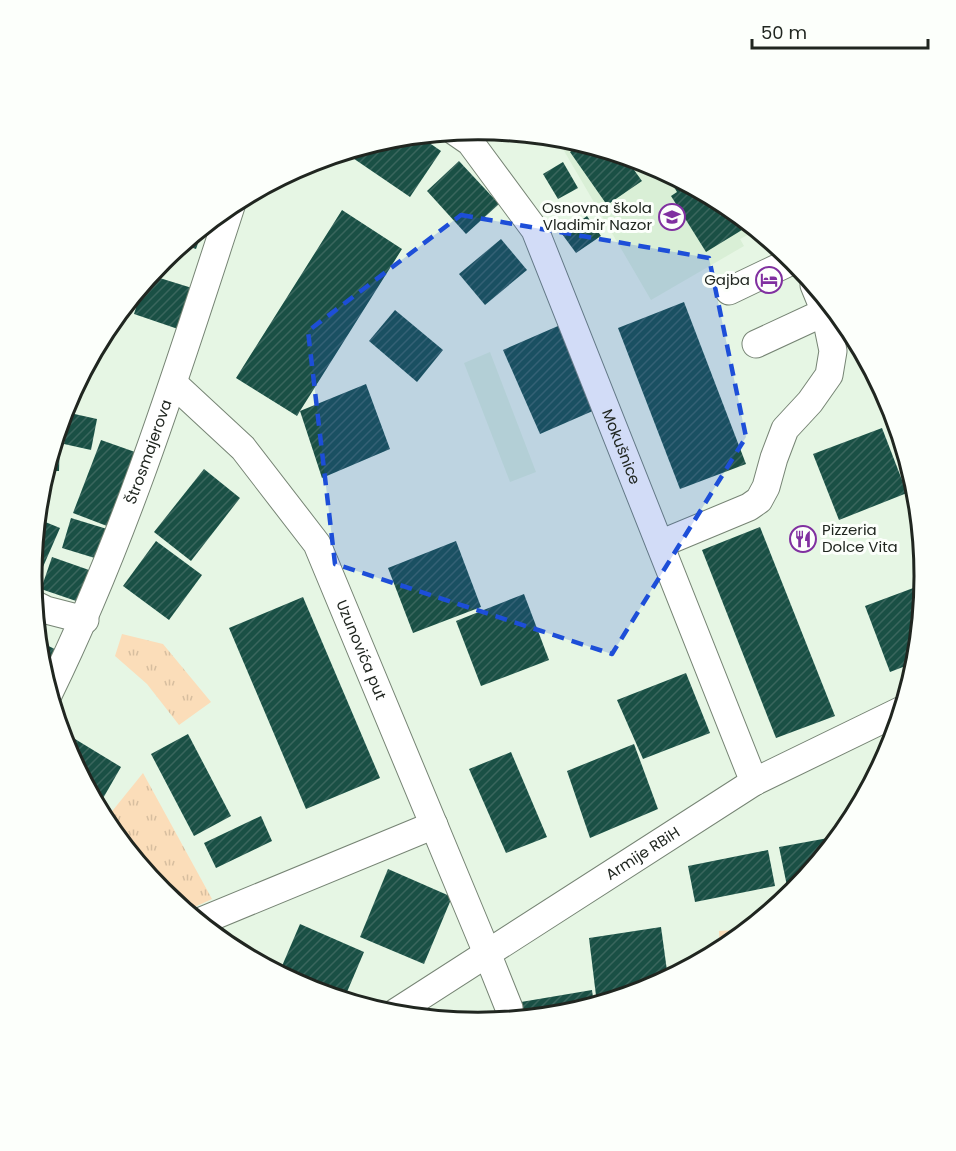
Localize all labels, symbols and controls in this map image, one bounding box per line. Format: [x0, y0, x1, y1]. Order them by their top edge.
scale bar [752, 12, 928, 50]
text: 50 m [761, 20, 807, 45]
place label: Osnovna škola Vladimir Nazor [542, 197, 652, 235]
school or university icon: Osnovna škola Vladimir Nazor [657, 202, 687, 232]
hotel icon: Gajba [754, 265, 784, 295]
place label: Gajba [704, 269, 750, 290]
street label: Štrosmajerova [120, 397, 176, 507]
street label: Mokušnice [597, 406, 646, 487]
place label: Pizzeria Dolce Vita [822, 519, 898, 557]
restaurant icon: Pizzeria Dolce Vita [788, 524, 818, 554]
street label: Uzunovića put [331, 597, 392, 703]
street label: Armije RBiH [601, 821, 684, 885]

